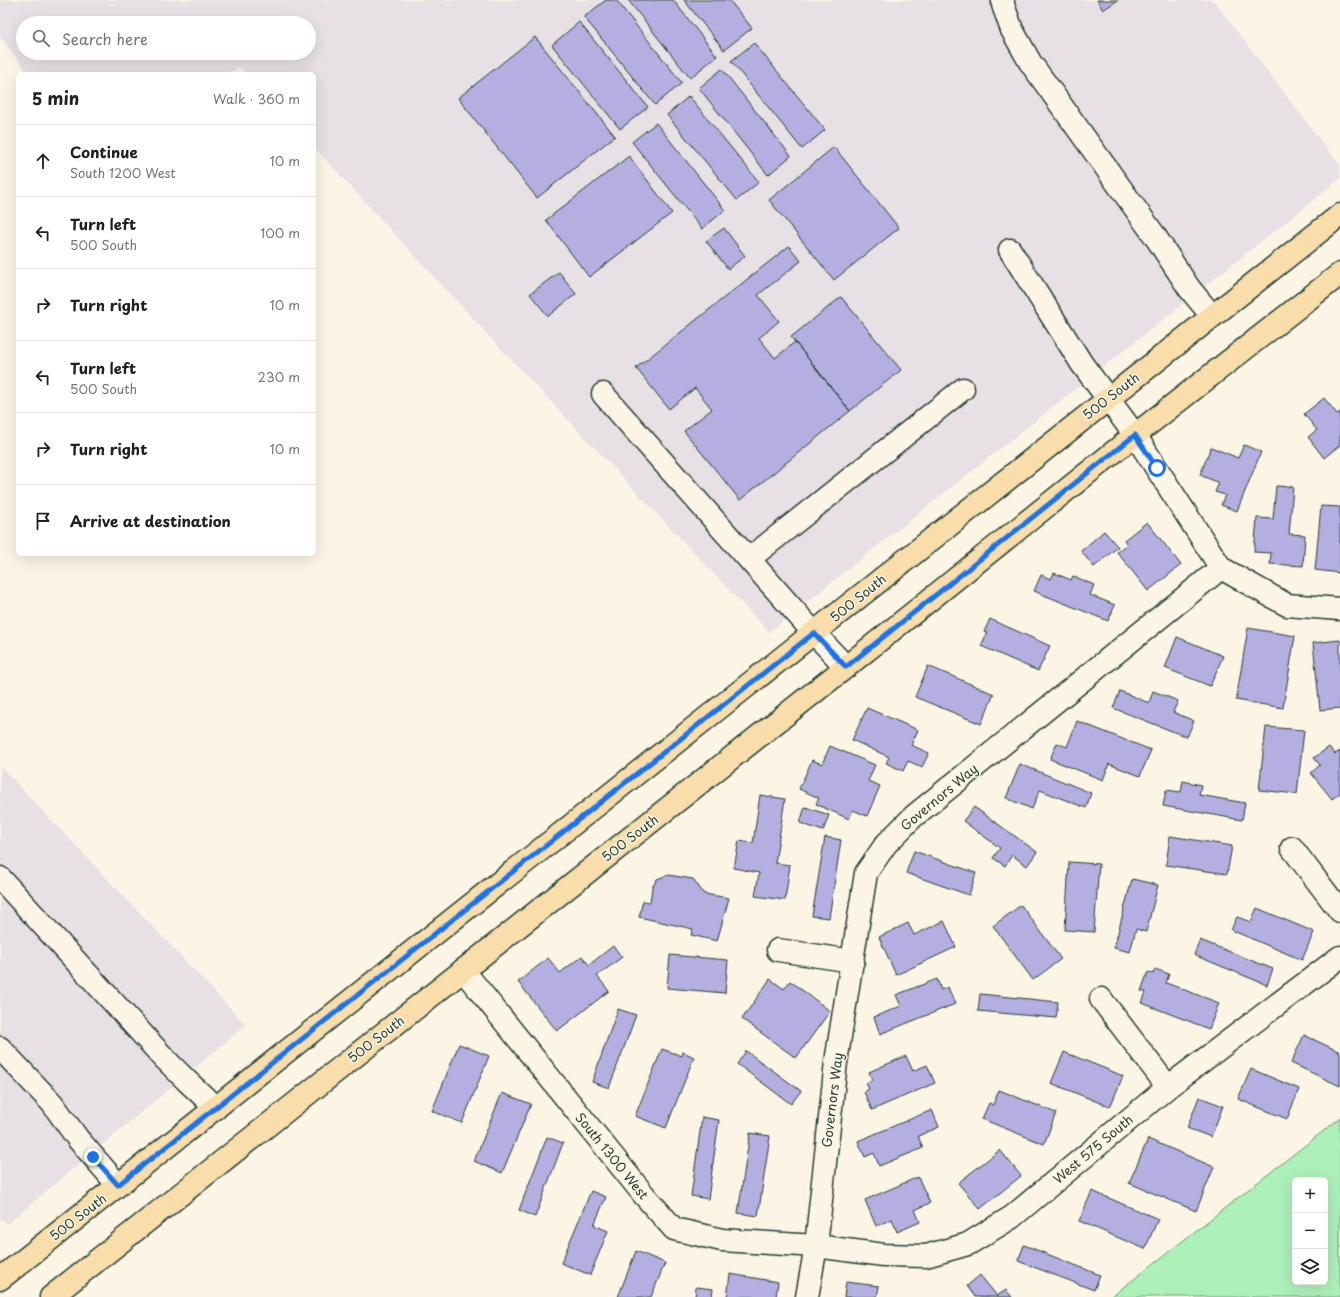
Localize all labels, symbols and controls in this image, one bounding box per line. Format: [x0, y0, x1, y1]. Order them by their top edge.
search box [16, 16, 316, 60]
icon: search [30, 27, 52, 49]
text: Search here [62, 27, 148, 50]
text: 5 min [32, 85, 79, 111]
text: Walk · 360 m [213, 89, 300, 108]
text: Continue [70, 140, 138, 163]
icon: ahead [32, 150, 54, 172]
text: 10 m [270, 151, 300, 170]
text: South 1200 West [70, 163, 176, 182]
text: Turn left [70, 212, 136, 235]
icon: left [32, 222, 54, 244]
text: 100 m [260, 223, 300, 242]
text: 500 South [70, 235, 137, 254]
text: Turn right [70, 293, 147, 316]
icon: right [32, 294, 54, 316]
text: 10 m [270, 295, 300, 314]
text: Turn left [70, 356, 136, 379]
icon: left [32, 366, 54, 388]
text: 230 m [258, 367, 300, 386]
street label: 500 South [1078, 367, 1143, 424]
text: 500 South [70, 379, 137, 398]
text: Turn right [70, 437, 147, 460]
icon: right [32, 438, 54, 460]
text: 10 m [270, 439, 300, 458]
route start [1148, 459, 1166, 477]
text: Arrive at destination [70, 509, 231, 532]
icon: arrive [32, 510, 54, 532]
street label: 500 South [826, 569, 890, 626]
street label: Governors Way [896, 759, 981, 835]
street label: 500 South [597, 809, 662, 866]
street label: 500 South [343, 1010, 408, 1067]
street label: Governors Way [816, 1051, 847, 1149]
street label: South 1300 West [571, 1108, 653, 1203]
street label: West 575 South [1049, 1110, 1137, 1188]
route end [84, 1148, 102, 1166]
map controls [1292, 1177, 1328, 1285]
button: + [1292, 1177, 1328, 1213]
street label: 500 South [45, 1188, 110, 1245]
button: − [1292, 1213, 1328, 1249]
button: layers [1292, 1249, 1328, 1285]

